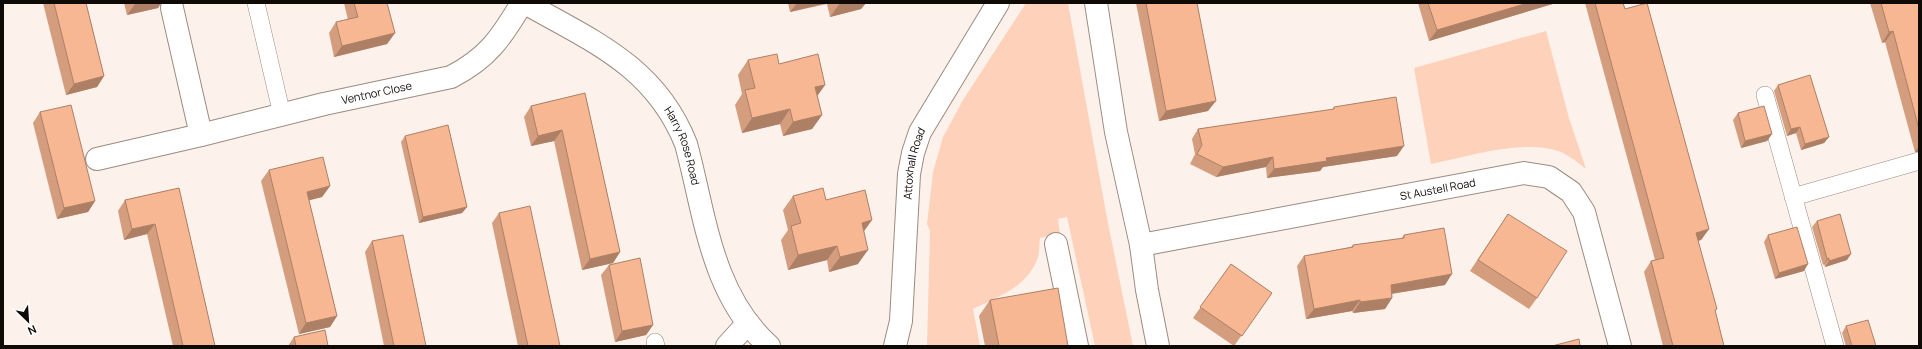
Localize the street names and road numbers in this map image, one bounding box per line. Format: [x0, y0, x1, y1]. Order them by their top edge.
street label: Ventnor Close [340, 77, 414, 107]
street label: Harry Rose Road [661, 103, 704, 187]
street label: Attoxhall Road [900, 124, 928, 200]
street label: St Austell Road [1399, 174, 1477, 203]

